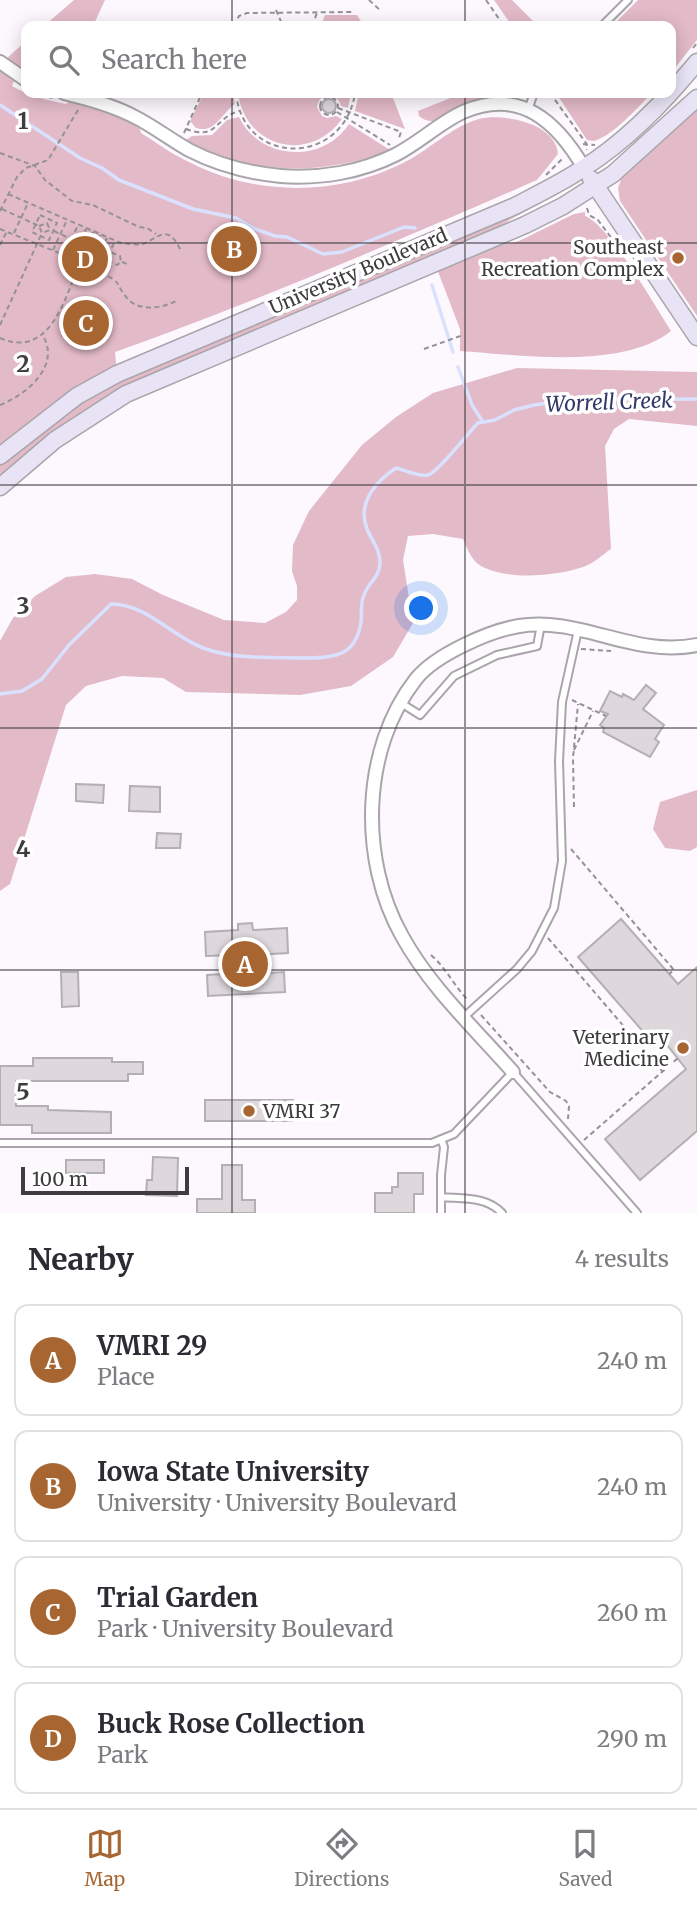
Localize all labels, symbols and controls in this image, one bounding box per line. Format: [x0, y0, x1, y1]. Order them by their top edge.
search box [21, 21, 676, 98]
icon: search [45, 41, 83, 79]
text: Search here [101, 43, 247, 76]
text: 1 [18, 106, 29, 135]
pin: B [211, 223, 257, 275]
street label: University Boulevard [265, 223, 451, 319]
pin: D [62, 233, 108, 285]
place label: Southeast Recreation Complex [481, 235, 665, 281]
marker: Southeast Recreation Complex [670, 250, 686, 266]
pin: C [63, 297, 109, 349]
text: 2 [16, 349, 30, 378]
water label: Worrell Creek [545, 386, 673, 418]
text: 3 [16, 591, 30, 620]
your location [404, 591, 438, 625]
text: 4 [16, 834, 31, 863]
pin: A [222, 938, 268, 990]
place label: Veterinary Medicine [572, 1025, 669, 1071]
marker: Veterinary Medicine [675, 1040, 691, 1056]
text: 5 [16, 1077, 30, 1106]
place label: VMRI 37 [262, 1099, 340, 1123]
marker: VMRI 37 [241, 1103, 257, 1119]
scale bar [21, 1164, 189, 1196]
text: 100 m [32, 1167, 88, 1191]
text: Nearby [28, 1240, 134, 1278]
text: 4 results [575, 1244, 669, 1273]
text: VMRI 29 [97, 1329, 207, 1362]
text: A [45, 1346, 61, 1375]
text: 240 m [597, 1346, 667, 1375]
text: Place [97, 1362, 154, 1391]
text: Iowa State University [97, 1455, 369, 1488]
text: B [45, 1472, 61, 1501]
text: 240 m [597, 1472, 667, 1501]
text: University · University Boulevard [97, 1488, 457, 1517]
text: Trial Garden [97, 1581, 258, 1614]
text: C [45, 1598, 61, 1627]
text: 260 m [597, 1598, 667, 1627]
text: Park · University Boulevard [97, 1614, 393, 1643]
text: Buck Rose Collection [97, 1707, 365, 1740]
text: D [44, 1724, 62, 1753]
text: 290 m [597, 1724, 667, 1753]
text: Park [97, 1740, 148, 1769]
tab: Map [85, 1825, 125, 1891]
tab: Directions [294, 1825, 389, 1891]
tab: Saved [559, 1825, 612, 1891]

